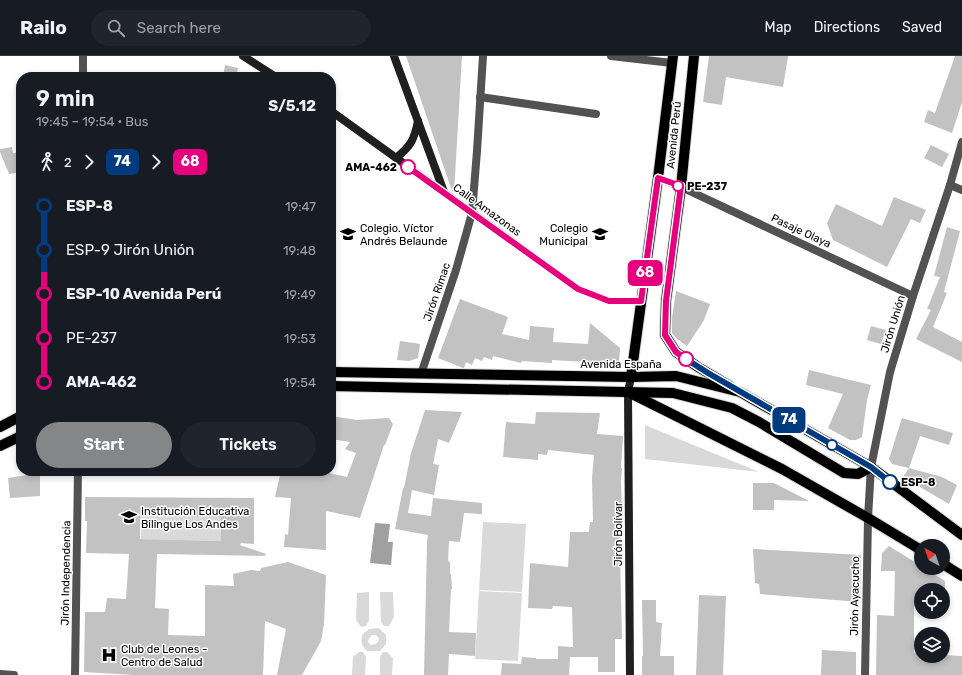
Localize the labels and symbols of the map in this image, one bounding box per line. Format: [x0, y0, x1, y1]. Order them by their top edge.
street label: Avenida Perú [664, 101, 684, 169]
marker: AMA-462 [400, 159, 416, 175]
place label: AMA-462 [345, 161, 397, 174]
marker: PE-237 [672, 180, 684, 192]
place label: PE-237 [687, 180, 728, 193]
street label: Calle Amazonas [451, 181, 524, 239]
street label: Pasaje Olaya [769, 211, 833, 251]
place label: Colegio. Víctor Andrés Belaunde [360, 222, 447, 248]
place label: Colegio Municipal [539, 222, 588, 248]
school or university icon: Colegio. Víctor Andrés Belaunde [339, 225, 357, 243]
school or university icon: Colegio Municipal [591, 225, 609, 243]
line badge: 68 [627, 260, 663, 286]
street label: Jirón Rimac [421, 261, 453, 323]
street label: Jirón Unión [878, 294, 908, 354]
unlabelled marker [678, 351, 694, 367]
street label: Avenida España [580, 358, 662, 371]
line badge: 74 [771, 407, 807, 433]
unlabelled marker [826, 439, 838, 451]
marker: ESP-8 [882, 474, 898, 490]
place label: ESP-8 [901, 476, 935, 489]
street label: Jirón Bolívar [612, 501, 625, 566]
place label: Institución Educativa Bilingue Los Andes [141, 505, 249, 531]
school or university icon: Institución Educativa Bilingue Los Andes [120, 508, 138, 526]
street label: Jirón Independencia [59, 520, 73, 626]
north arrow [914, 539, 950, 575]
street label: Jirón Ayacucho [848, 556, 862, 636]
place label: Club de Leones - Centro de Salud [121, 643, 207, 669]
hospital icon: Club de Leones - Centro de Salud [100, 646, 118, 664]

